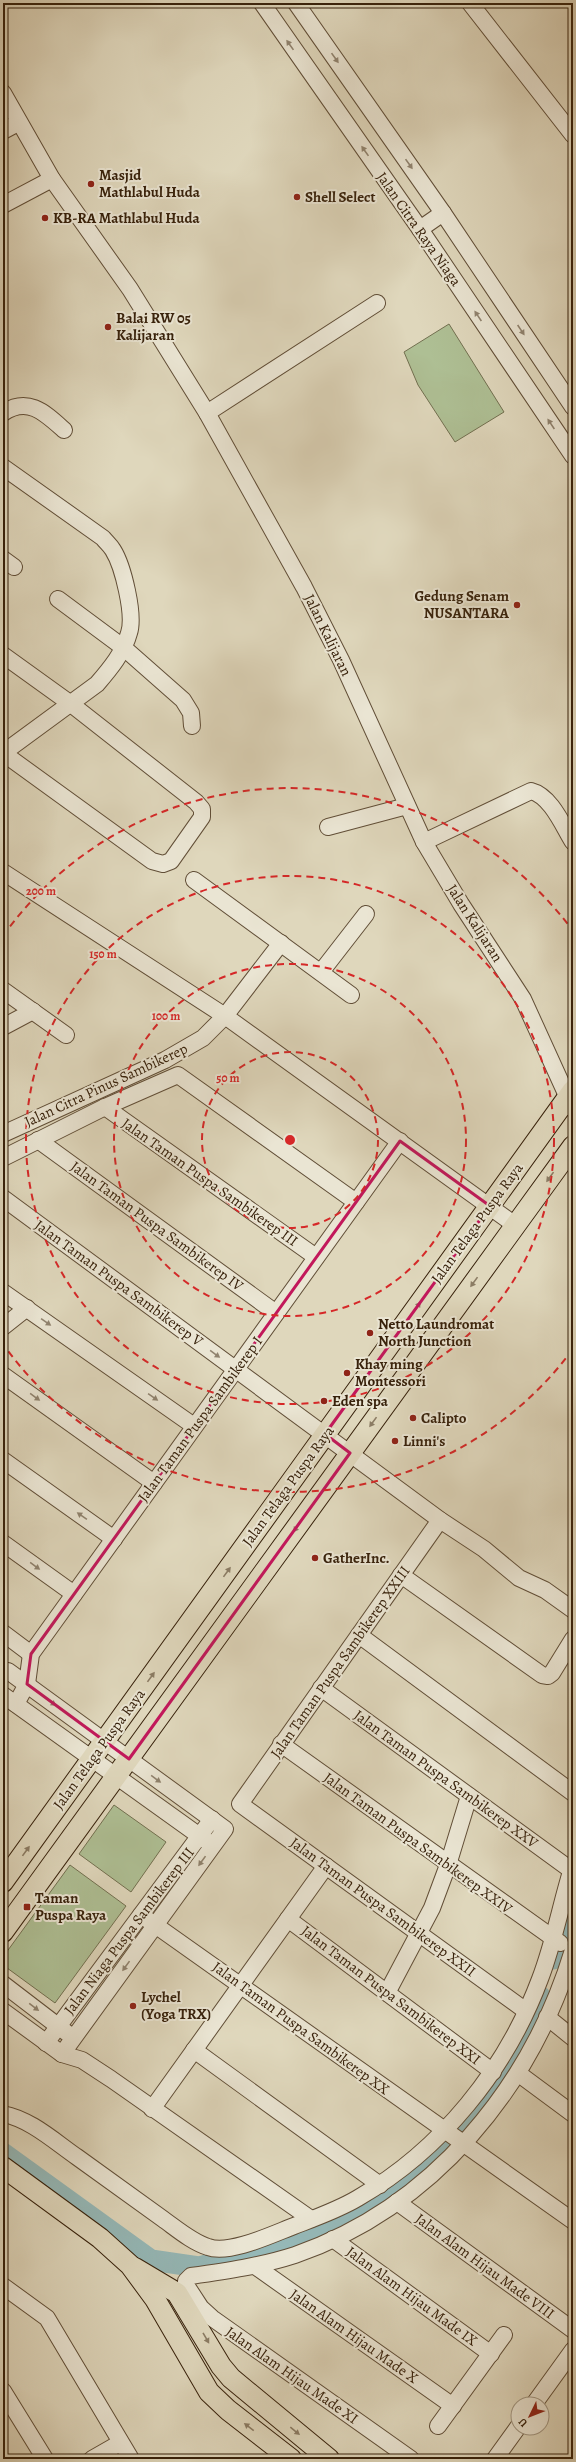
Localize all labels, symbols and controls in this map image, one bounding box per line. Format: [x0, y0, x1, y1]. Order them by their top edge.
one-way arrow [286, 39, 294, 50]
one-way arrow [330, 53, 338, 63]
one-way arrow [361, 146, 369, 156]
one-way arrow [405, 159, 413, 169]
place label: Masjid Mathlabul Huda [99, 165, 201, 202]
street label: Jalan Citra Raya Niaga [372, 168, 466, 290]
marker: Masjid Mathlabul Huda [86, 179, 96, 189]
place label: Shell Select [305, 187, 376, 207]
marker: Shell Select [292, 192, 302, 202]
place label: KB-RA Mathlabul Huda [53, 208, 201, 228]
marker: KB-RA Mathlabul Huda [40, 213, 50, 223]
place label: Balai RW 05 Kalijaran [116, 308, 191, 345]
one-way arrow [474, 311, 482, 321]
marker: Balai RW 05 Kalijaran [103, 322, 113, 332]
one-way arrow [517, 325, 525, 335]
one-way arrow [547, 418, 555, 429]
place label: Gedung Senam NUSANTARA [415, 586, 510, 623]
street label: Jalan Kalijaran [300, 591, 356, 679]
marker: Gedung Senam NUSANTARA [512, 600, 522, 610]
street label: Jalan Kalijaran [442, 880, 508, 966]
text: 200 m [26, 883, 56, 899]
text: 150 m [89, 946, 117, 962]
text: 100 m [152, 1008, 180, 1024]
street label: Jalan Citra Pinus Sambikerep [21, 1038, 191, 1132]
text: 50 m [216, 1070, 240, 1086]
street label: Jalan Taman Puspa Sambikerep III [118, 1113, 302, 1251]
centre of rings [283, 1133, 297, 1147]
street label: Jalan Taman Puspa Sambikerep IV [66, 1156, 248, 1296]
street label: Jalan Telaga Puspa Raya [426, 1159, 528, 1287]
one-way arrow [546, 1172, 554, 1183]
street label: Jalan Taman Puspa Sambikerep V [31, 1215, 208, 1352]
one-way arrow [470, 1277, 478, 1288]
one-way arrow [413, 1302, 421, 1312]
place label: Netto Laundromat North Junction [378, 1314, 494, 1351]
one-way arrow [41, 1318, 52, 1326]
marker: Netto Laundromat North Junction [365, 1328, 375, 1338]
street label: Jalan Taman Puspa Sambikerep I [133, 1332, 267, 1506]
one-way arrow [210, 1349, 221, 1358]
place label: Khay ming Montessori [355, 1354, 427, 1391]
marker: Khay ming Montessori [342, 1368, 352, 1378]
place label: Eden spa [332, 1391, 389, 1411]
one-way arrow [29, 1393, 40, 1402]
one-way arrow [147, 1393, 158, 1401]
marker: Eden spa [319, 1396, 329, 1406]
place label: Calipto [421, 1408, 467, 1428]
marker: Calipto [408, 1413, 418, 1423]
one-way arrow [369, 1416, 377, 1427]
street label: Jalan Telaga Puspa Raya [237, 1422, 339, 1550]
place label: Linni's [403, 1431, 445, 1451]
marker: Linni's [390, 1436, 400, 1446]
one-way arrow [77, 1512, 87, 1520]
one-way arrow [293, 1522, 301, 1532]
place label: GatherInc. [323, 1548, 390, 1568]
marker: GatherInc. [310, 1553, 320, 1563]
one-way arrow [29, 1562, 40, 1570]
street label: Jalan Taman Puspa Sambikerep XXIII [266, 1562, 414, 1762]
one-way arrow [223, 1566, 231, 1577]
one-way arrow [147, 1672, 155, 1682]
street label: Jalan Telaga Puspa Raya [48, 1685, 150, 1813]
one-way arrow [46, 1698, 57, 1706]
street label: Jalan Taman Puspa Sambikerep XXV [350, 1705, 543, 1853]
street label: Jalan Taman Puspa Sambikerep XXIV [320, 1768, 517, 1919]
one-way arrow [151, 1774, 162, 1783]
street label: Jalan Taman Puspa Sambikerep XXII [286, 1833, 480, 1981]
street label: Jalan Niaga Puspa Sambikerep III [59, 1843, 199, 2019]
one-way arrow [22, 1845, 30, 1856]
one-way arrow [198, 1855, 206, 1866]
place label: Taman Puspa Raya [35, 1888, 107, 1925]
marker: Taman Puspa Raya [22, 1902, 32, 1912]
street label: Jalan Taman Puspa Sambikerep XXI [298, 1922, 484, 2068]
street label: Jalan Taman Puspa Sambikerep XX [209, 1958, 393, 2098]
one-way arrow [122, 1961, 130, 1971]
place label: Lychel (Yoga TRX) [141, 1987, 211, 2024]
marker: Lychel (Yoga TRX) [128, 2001, 138, 2011]
one-way arrow [29, 2003, 40, 2011]
street label: Jalan Alam Hijau Made VIII [411, 2209, 559, 2323]
street label: Jalan Alam Hijau Made IX [342, 2242, 482, 2351]
street label: Jalan Alam Hijau Made X [286, 2284, 422, 2388]
street label: Jalan Alam Hijau Made XI [222, 2322, 362, 2428]
one-way arrow [202, 2332, 209, 2344]
north arrow [510, 2396, 550, 2436]
text: U [515, 2414, 531, 2430]
one-way arrow [244, 2422, 255, 2431]
one-way arrow [289, 2426, 300, 2435]

